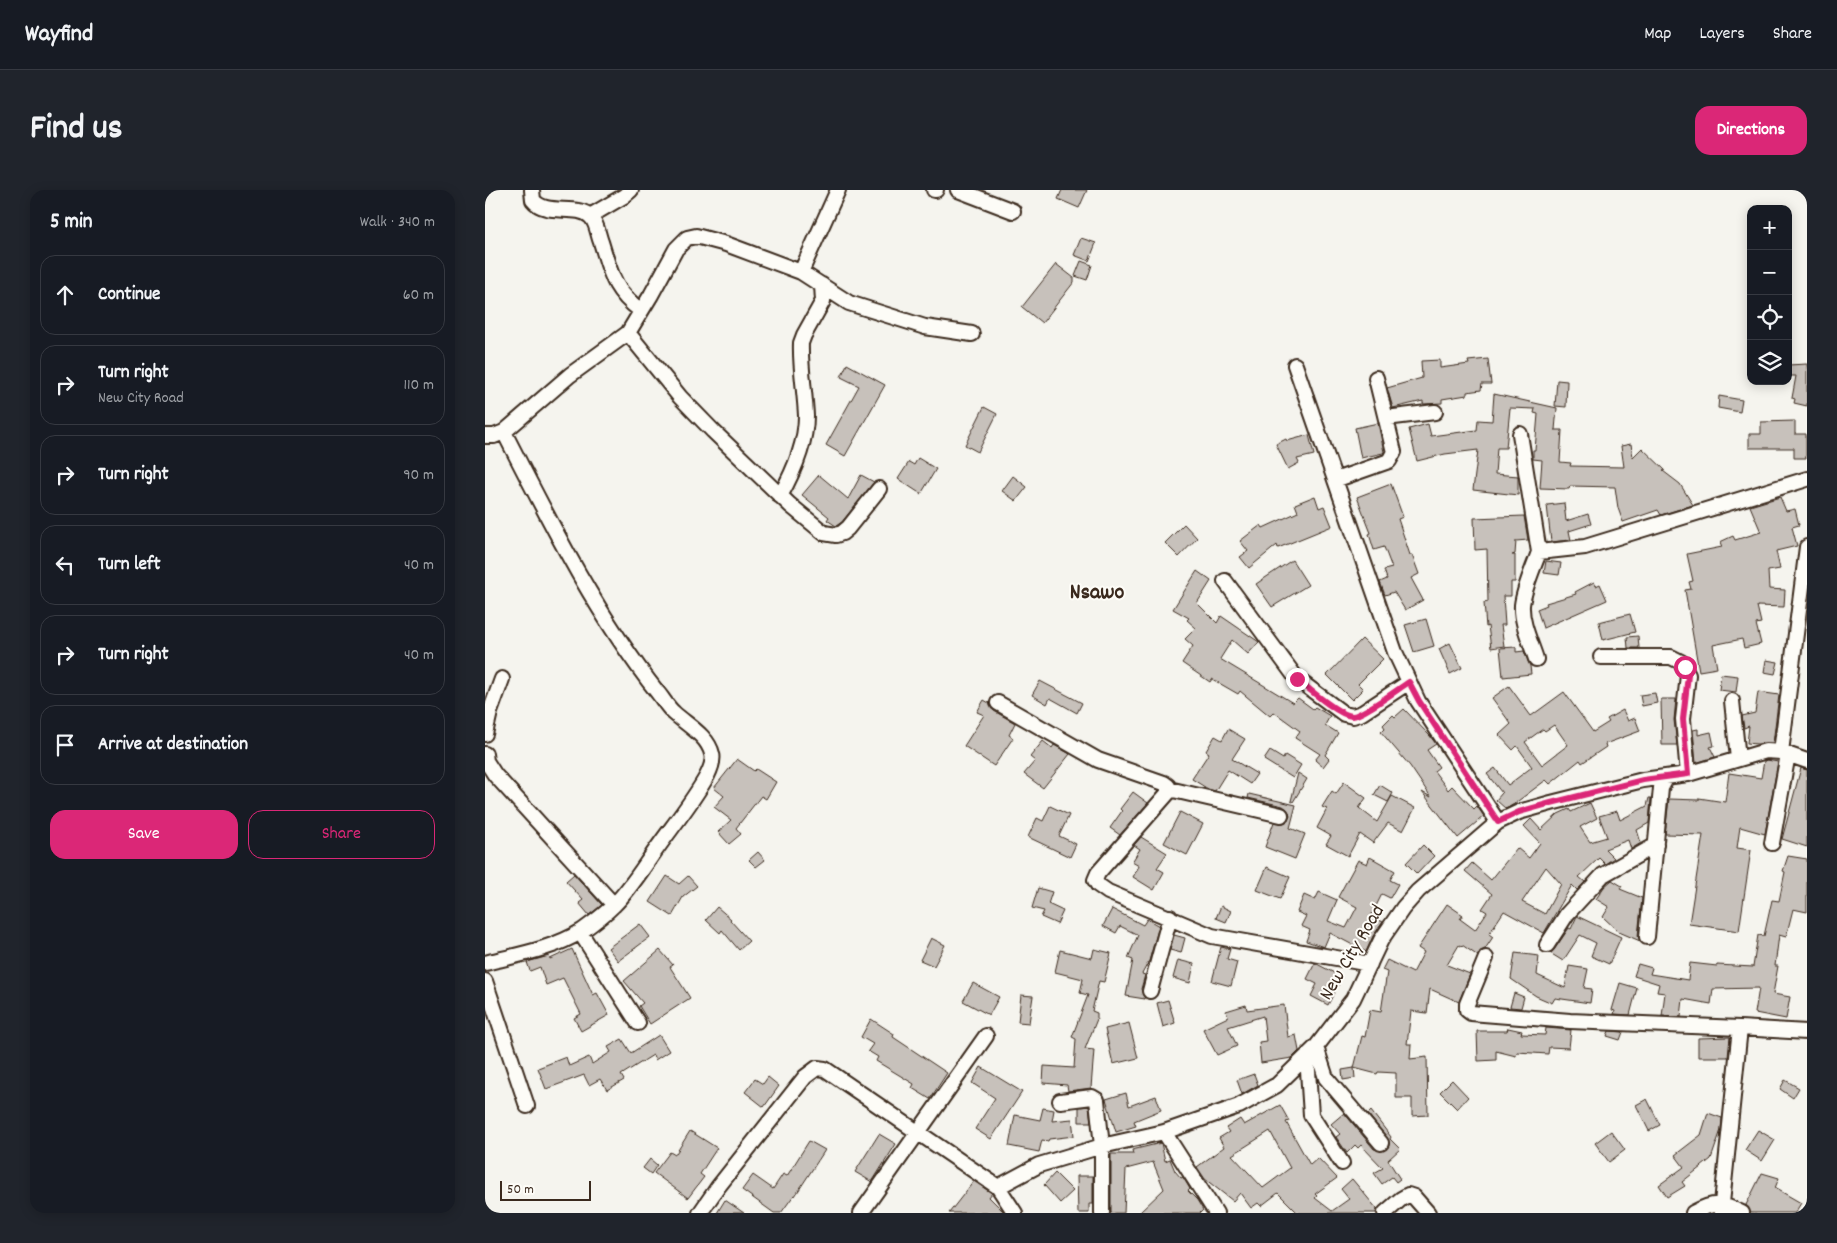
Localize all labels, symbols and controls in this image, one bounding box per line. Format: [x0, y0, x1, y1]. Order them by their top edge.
text: Wayfind [25, 18, 93, 52]
text: Map [1644, 22, 1671, 47]
text: Layers [1699, 22, 1745, 47]
text: Share [1773, 22, 1812, 47]
text: Find us [30, 105, 122, 155]
button: Directions [1695, 106, 1807, 155]
map controls [1747, 205, 1792, 385]
button: + [1747, 205, 1792, 250]
text: 5 min [50, 208, 93, 238]
text: Walk · 340 m [360, 211, 435, 234]
button: − [1747, 250, 1792, 295]
icon: ahead [51, 281, 79, 309]
text: Continue [98, 282, 160, 309]
text: 60 m [403, 284, 434, 307]
button: locate [1747, 295, 1792, 340]
button: layers [1747, 340, 1792, 385]
text: Turn right [98, 360, 169, 387]
icon: right [51, 371, 79, 399]
text: 110 m [404, 374, 434, 397]
text: New City Road [98, 387, 184, 410]
icon: right [51, 461, 79, 489]
text: Turn right [98, 462, 169, 489]
text: 90 m [403, 464, 434, 487]
icon: left [51, 551, 79, 579]
text: Turn left [98, 552, 161, 579]
text: 40 m [404, 554, 434, 577]
district label: Nsawo [1070, 578, 1124, 609]
icon: right [51, 641, 79, 669]
text: Turn right [98, 642, 169, 669]
text: 40 m [404, 644, 434, 667]
route start [1674, 656, 1697, 679]
route end [1286, 668, 1309, 691]
icon: arrive [51, 731, 79, 759]
text: Arrive at destination [98, 732, 248, 759]
button: Save [50, 810, 238, 859]
button: Share [248, 810, 435, 859]
street label: New City Road [1313, 900, 1393, 1006]
scale bar [500, 1178, 591, 1201]
text: 50 m [507, 1180, 534, 1200]

